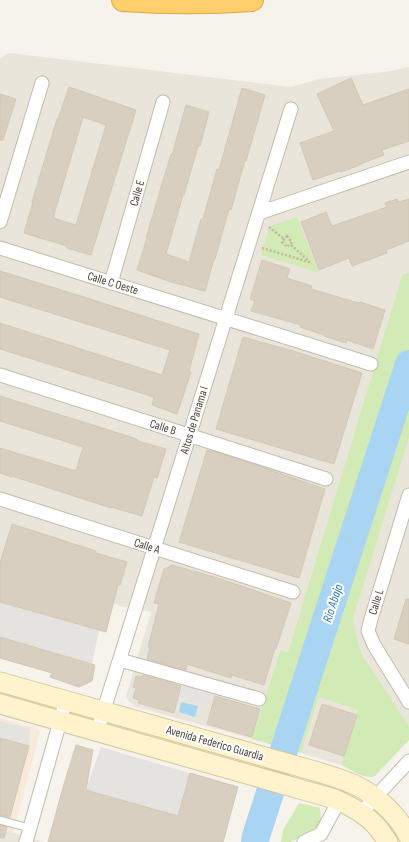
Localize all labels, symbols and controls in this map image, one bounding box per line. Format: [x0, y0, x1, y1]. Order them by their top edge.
street label: Calle E [127, 178, 148, 208]
street label: Calle C Oeste [86, 269, 140, 298]
street label: Altos de Panama I [177, 384, 212, 457]
street label: Calle B [148, 416, 178, 439]
street label: Calle A [132, 535, 163, 558]
water label: Río Abajo [319, 581, 347, 624]
street label: Calle L [366, 587, 388, 617]
street label: Avenida Federico Guardia [164, 722, 266, 765]

